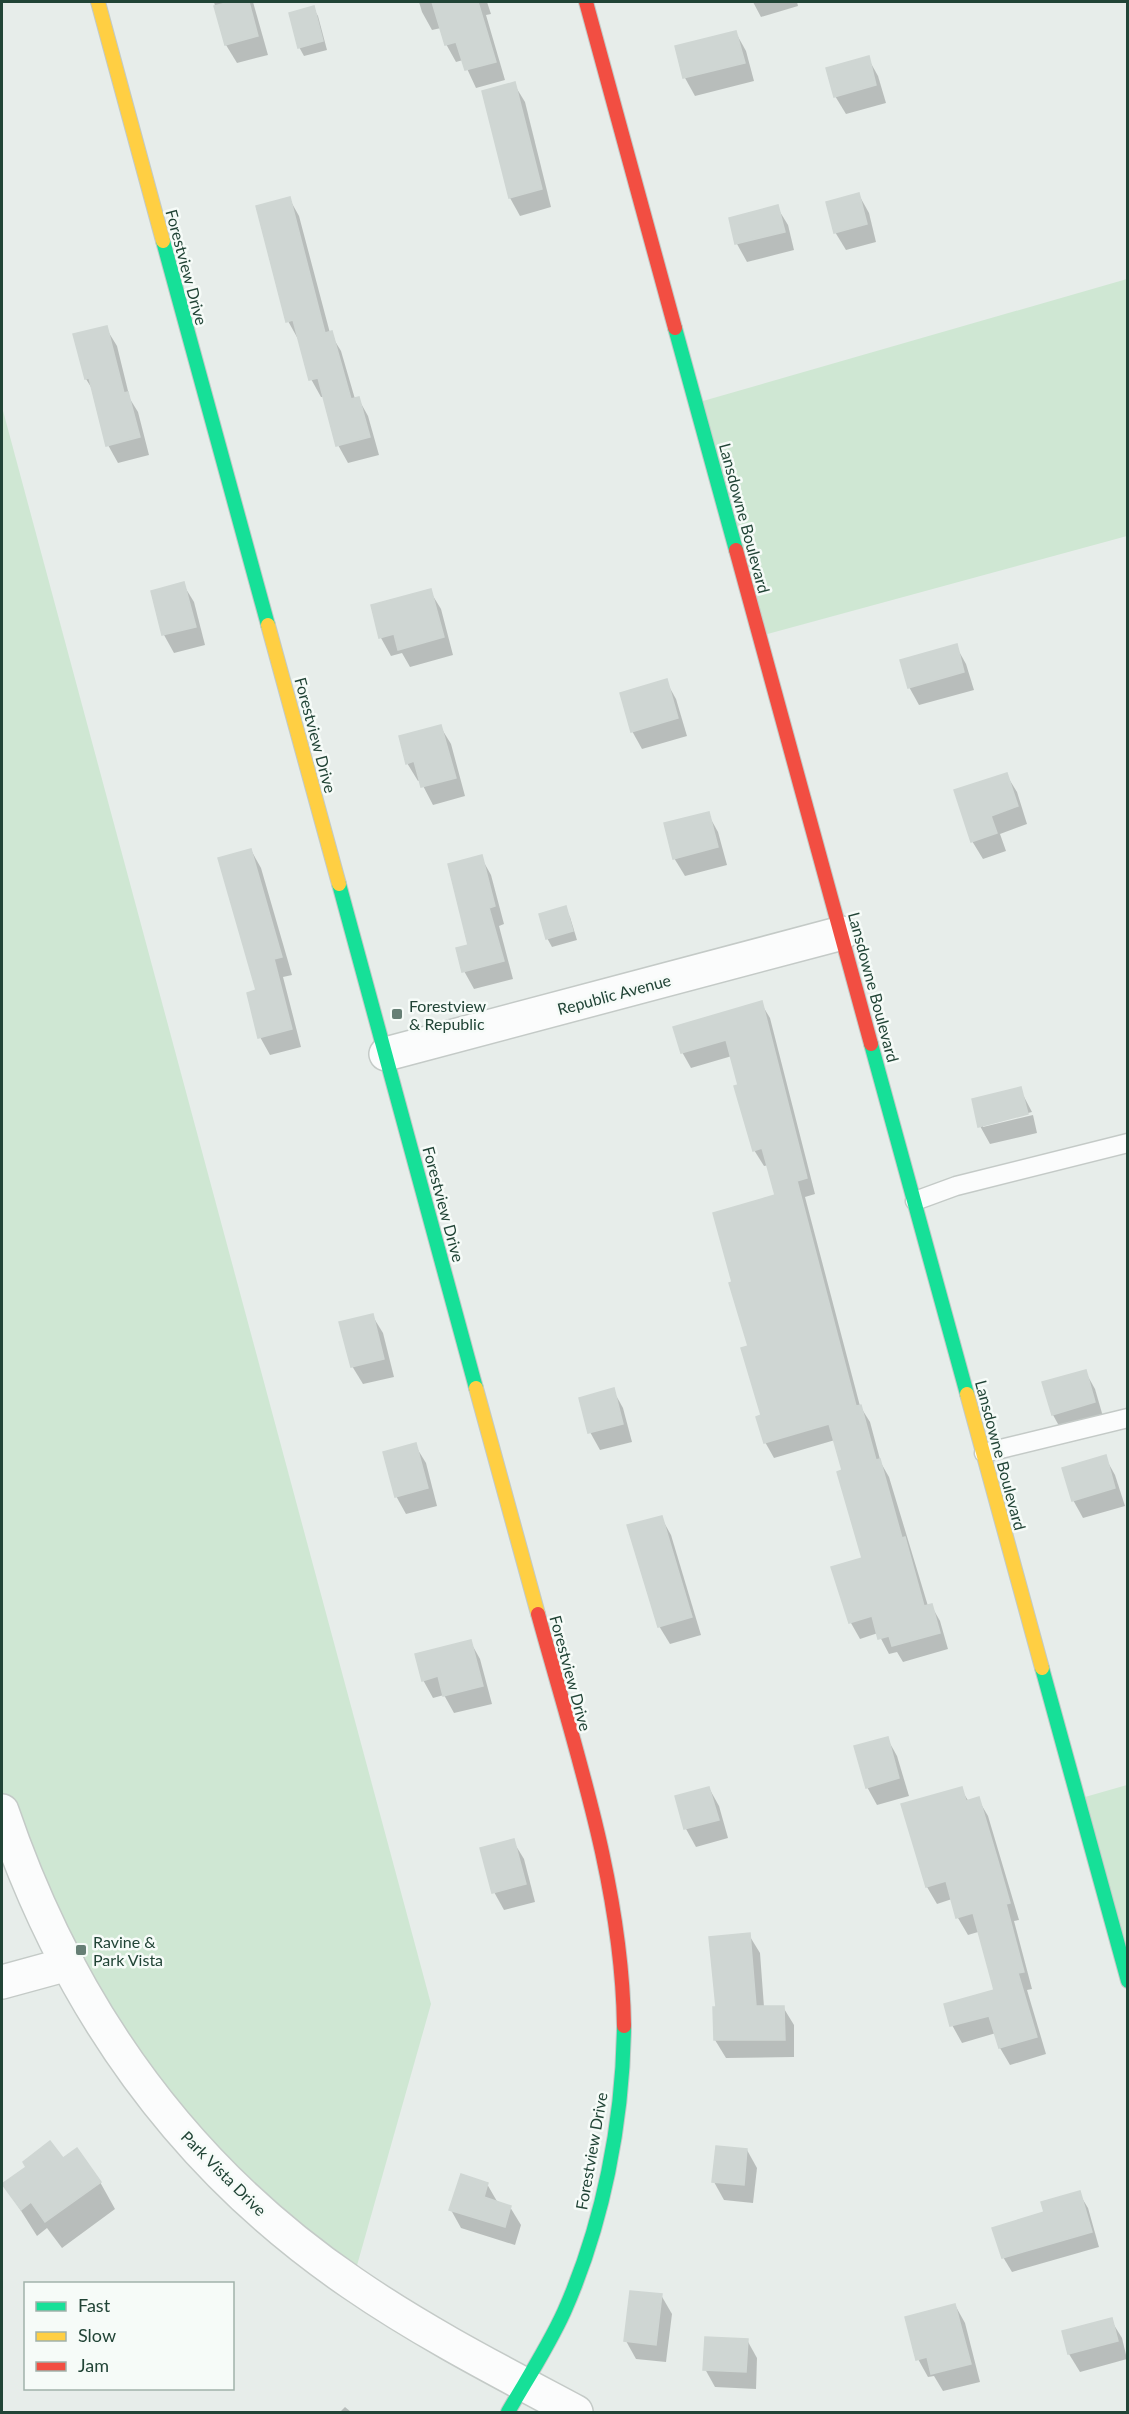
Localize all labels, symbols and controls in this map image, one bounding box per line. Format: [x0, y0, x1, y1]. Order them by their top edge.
street label: Forestview Drive [162, 207, 212, 327]
street label: Lansdowne Boulevard [716, 441, 774, 595]
street label: Forestview Drive [291, 675, 341, 795]
street label: Lansdowne Boulevard [845, 910, 903, 1064]
street label: Republic Avenue [555, 970, 673, 1018]
place label: Forestview & Republic [409, 996, 486, 1033]
marker: Forestview & Republic [390, 1007, 404, 1021]
street label: Forestview Drive [419, 1144, 469, 1264]
street label: Lansdowne Boulevard [972, 1378, 1030, 1532]
street label: Forestview Drive [546, 1613, 596, 1733]
place label: Ravine & Park Vista [93, 1932, 163, 1969]
marker: Ravine & Park Vista [74, 1943, 88, 1957]
street label: Forestview Drive [571, 2091, 611, 2211]
street label: Park Vista Drive [178, 2127, 270, 2219]
legend [24, 2282, 234, 2390]
text: Fast [78, 2294, 111, 2316]
text: Slow [78, 2324, 116, 2346]
text: Jam [78, 2354, 109, 2376]

